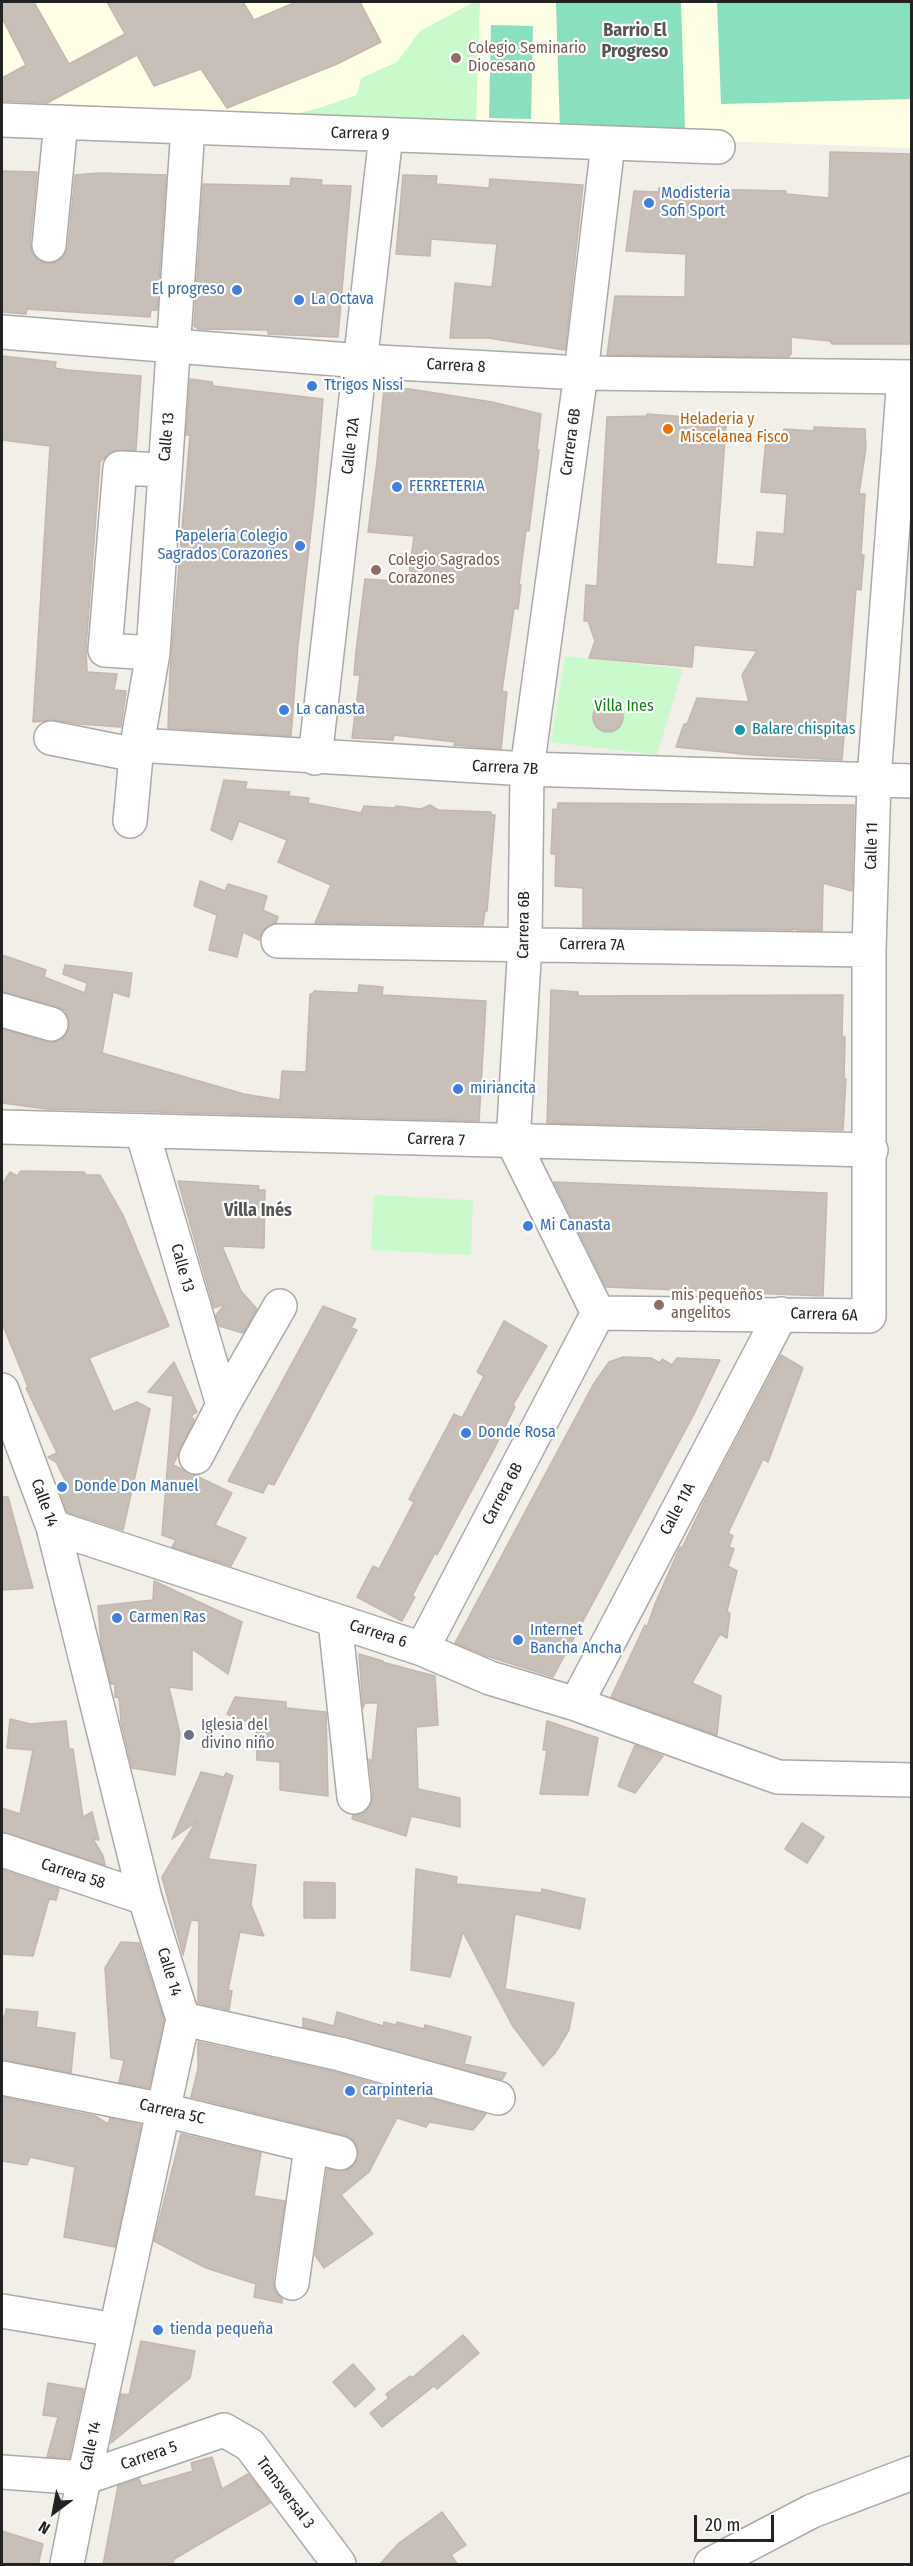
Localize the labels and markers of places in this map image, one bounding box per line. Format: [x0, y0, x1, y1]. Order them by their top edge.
place label: Colegio Seminario Diocesano [468, 39, 586, 77]
marker: Colegio Seminario Diocesano [449, 51, 463, 65]
place label: Modisteria Sofi Sport [661, 184, 731, 222]
marker: Modisteria Sofi Sport [642, 196, 656, 210]
place label: El progreso [152, 280, 225, 300]
marker: El progreso [230, 283, 244, 297]
place label: La Octava [311, 290, 374, 310]
marker: La Octava [292, 293, 306, 307]
place label: Ttrigos Nissi [324, 376, 403, 396]
marker: Ttrigos Nissi [305, 379, 319, 393]
place label: Heladeria y Miscelanea Fisco [680, 410, 789, 448]
marker: Heladeria y Miscelanea Fisco [661, 422, 675, 436]
place label: FERRETERIA [409, 477, 485, 497]
marker: FERRETERIA [390, 480, 404, 494]
place label: Papelería Colegio Sagrados Corazones [157, 527, 288, 565]
marker: Papelería Colegio Sagrados Corazones [293, 539, 307, 553]
place label: Colegio Sagrados Corazones [388, 551, 500, 589]
marker: Colegio Sagrados Corazones [369, 563, 383, 577]
place label: La canasta [296, 700, 365, 720]
marker: La canasta [277, 703, 291, 717]
place label: Balare chispitas [752, 720, 856, 740]
marker: Balare chispitas [733, 723, 747, 737]
place label: miriancita [470, 1079, 536, 1099]
marker: miriancita [451, 1082, 465, 1096]
place label: Mi Canasta [540, 1216, 611, 1236]
marker: Mi Canasta [521, 1219, 535, 1233]
place label: mis pequeños angelitos [671, 1286, 763, 1324]
marker: mis pequeños angelitos [652, 1298, 666, 1312]
place label: Donde Rosa [478, 1423, 556, 1443]
marker: Donde Rosa [459, 1426, 473, 1440]
place label: Donde Don Manuel [74, 1477, 198, 1497]
marker: Donde Don Manuel [55, 1480, 69, 1494]
place label: Carmen Ras [129, 1608, 206, 1628]
marker: Carmen Ras [110, 1611, 124, 1625]
place label: Internet Bancha Ancha [530, 1621, 622, 1659]
marker: Internet Bancha Ancha [511, 1633, 525, 1647]
place label: Iglesia del divino niño [201, 1716, 275, 1754]
marker: Iglesia del divino niño [182, 1728, 196, 1742]
place label: carpinteria [362, 2081, 433, 2101]
marker: carpinteria [343, 2084, 357, 2098]
place label: tienda pequeña [170, 2320, 273, 2340]
marker: tienda pequeña [151, 2323, 165, 2337]

